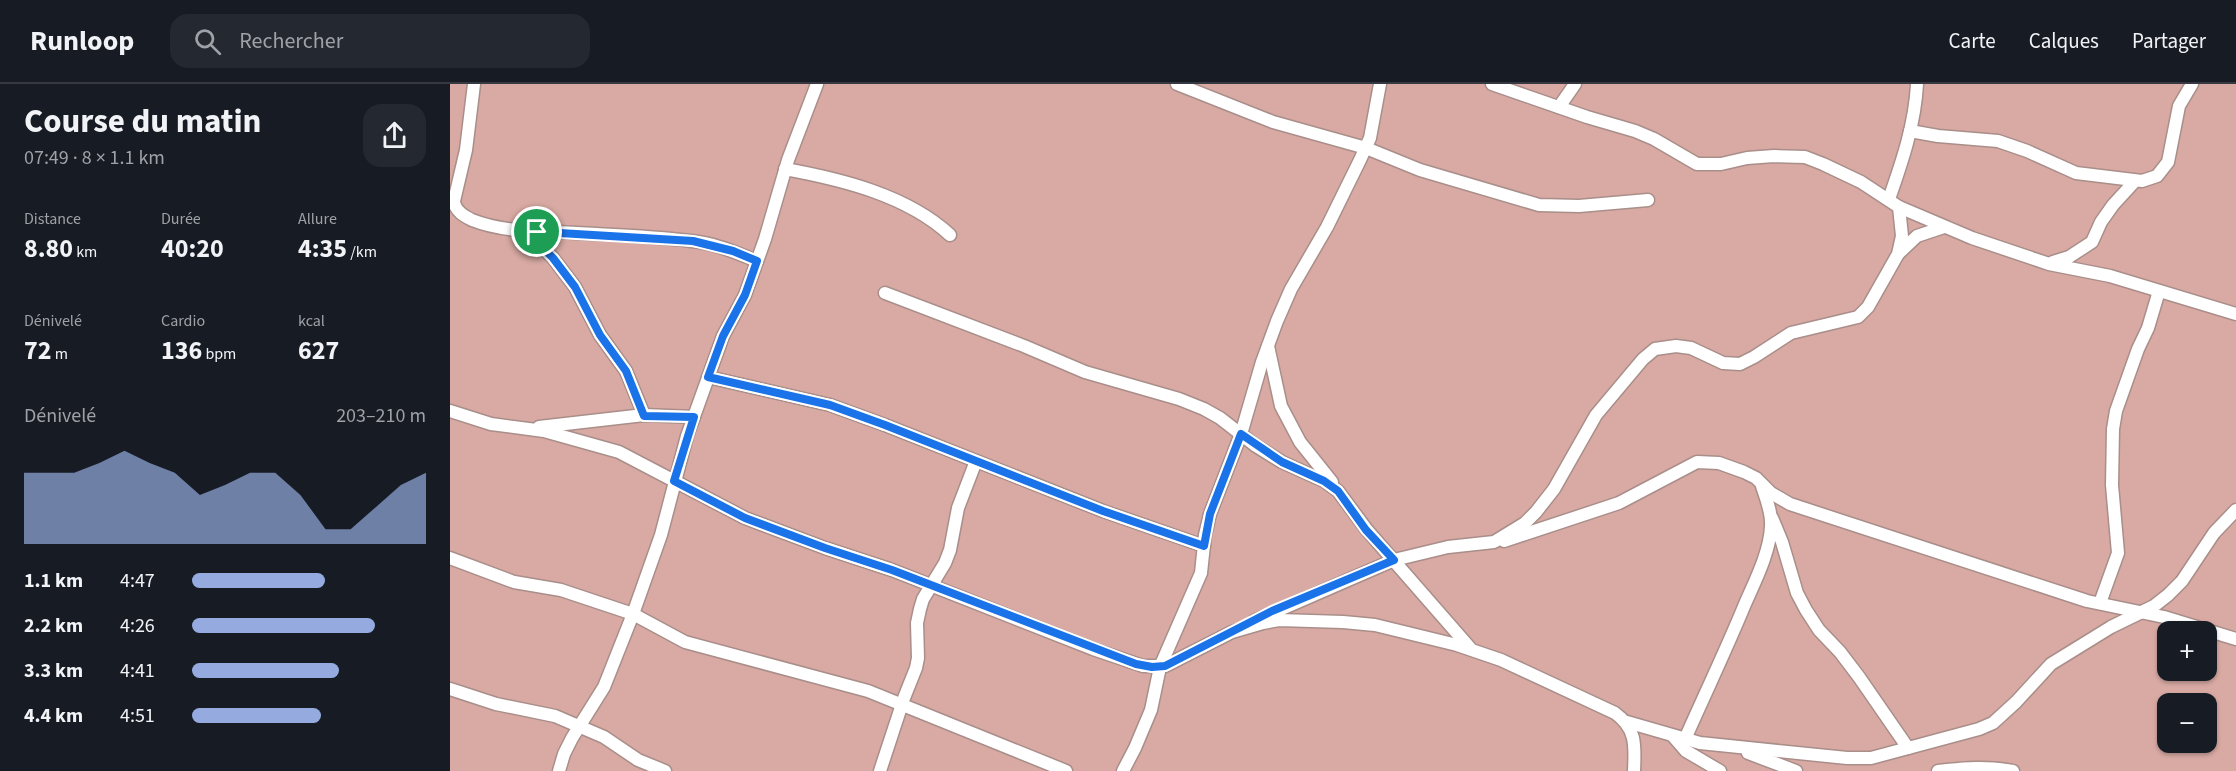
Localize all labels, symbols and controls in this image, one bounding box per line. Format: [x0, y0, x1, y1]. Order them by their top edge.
search box [170, 14, 590, 68]
text: Runloop [30, 21, 134, 61]
icon: search [191, 25, 224, 58]
text: Rechercher [239, 25, 343, 57]
text: Carte [1949, 26, 1996, 56]
text: Calques [2029, 26, 2099, 56]
text: Partager [2132, 26, 2206, 56]
text: Course du matin [24, 98, 261, 145]
button: share [363, 104, 426, 167]
text: 07:49 · 8 × 1.1 km [24, 144, 165, 172]
pin [511, 206, 562, 257]
text: Distance [24, 208, 81, 230]
text: Durée [161, 208, 201, 230]
text: Allure [298, 208, 337, 230]
icon: arrive [520, 215, 553, 248]
text: 8.80 [24, 230, 73, 267]
text: 40:20 [161, 230, 224, 267]
text: 4:35 [298, 230, 347, 267]
text: km [73, 241, 97, 263]
text: /km [347, 241, 377, 263]
text: Dénivelé [24, 310, 82, 332]
text: Cardio [161, 310, 205, 332]
text: kcal [298, 310, 325, 332]
text: 72 [24, 332, 51, 369]
text: 136 [161, 332, 202, 369]
text: 627 [298, 332, 339, 369]
text: m [51, 343, 68, 365]
text: bpm [202, 343, 236, 365]
text: Dénivelé [24, 402, 96, 430]
text: 203–210 m [336, 402, 426, 430]
text: 1.1 km [24, 567, 83, 595]
text: 4:47 [120, 567, 155, 595]
text: 2.2 km [24, 612, 83, 640]
text: 4:26 [120, 612, 155, 640]
map controls [2157, 621, 2217, 753]
button: + [2157, 621, 2217, 681]
text: 3.3 km [24, 657, 83, 685]
text: 4:41 [120, 657, 155, 685]
button: − [2157, 693, 2217, 753]
text: 4.4 km [24, 702, 83, 730]
text: 4:51 [120, 702, 155, 730]

